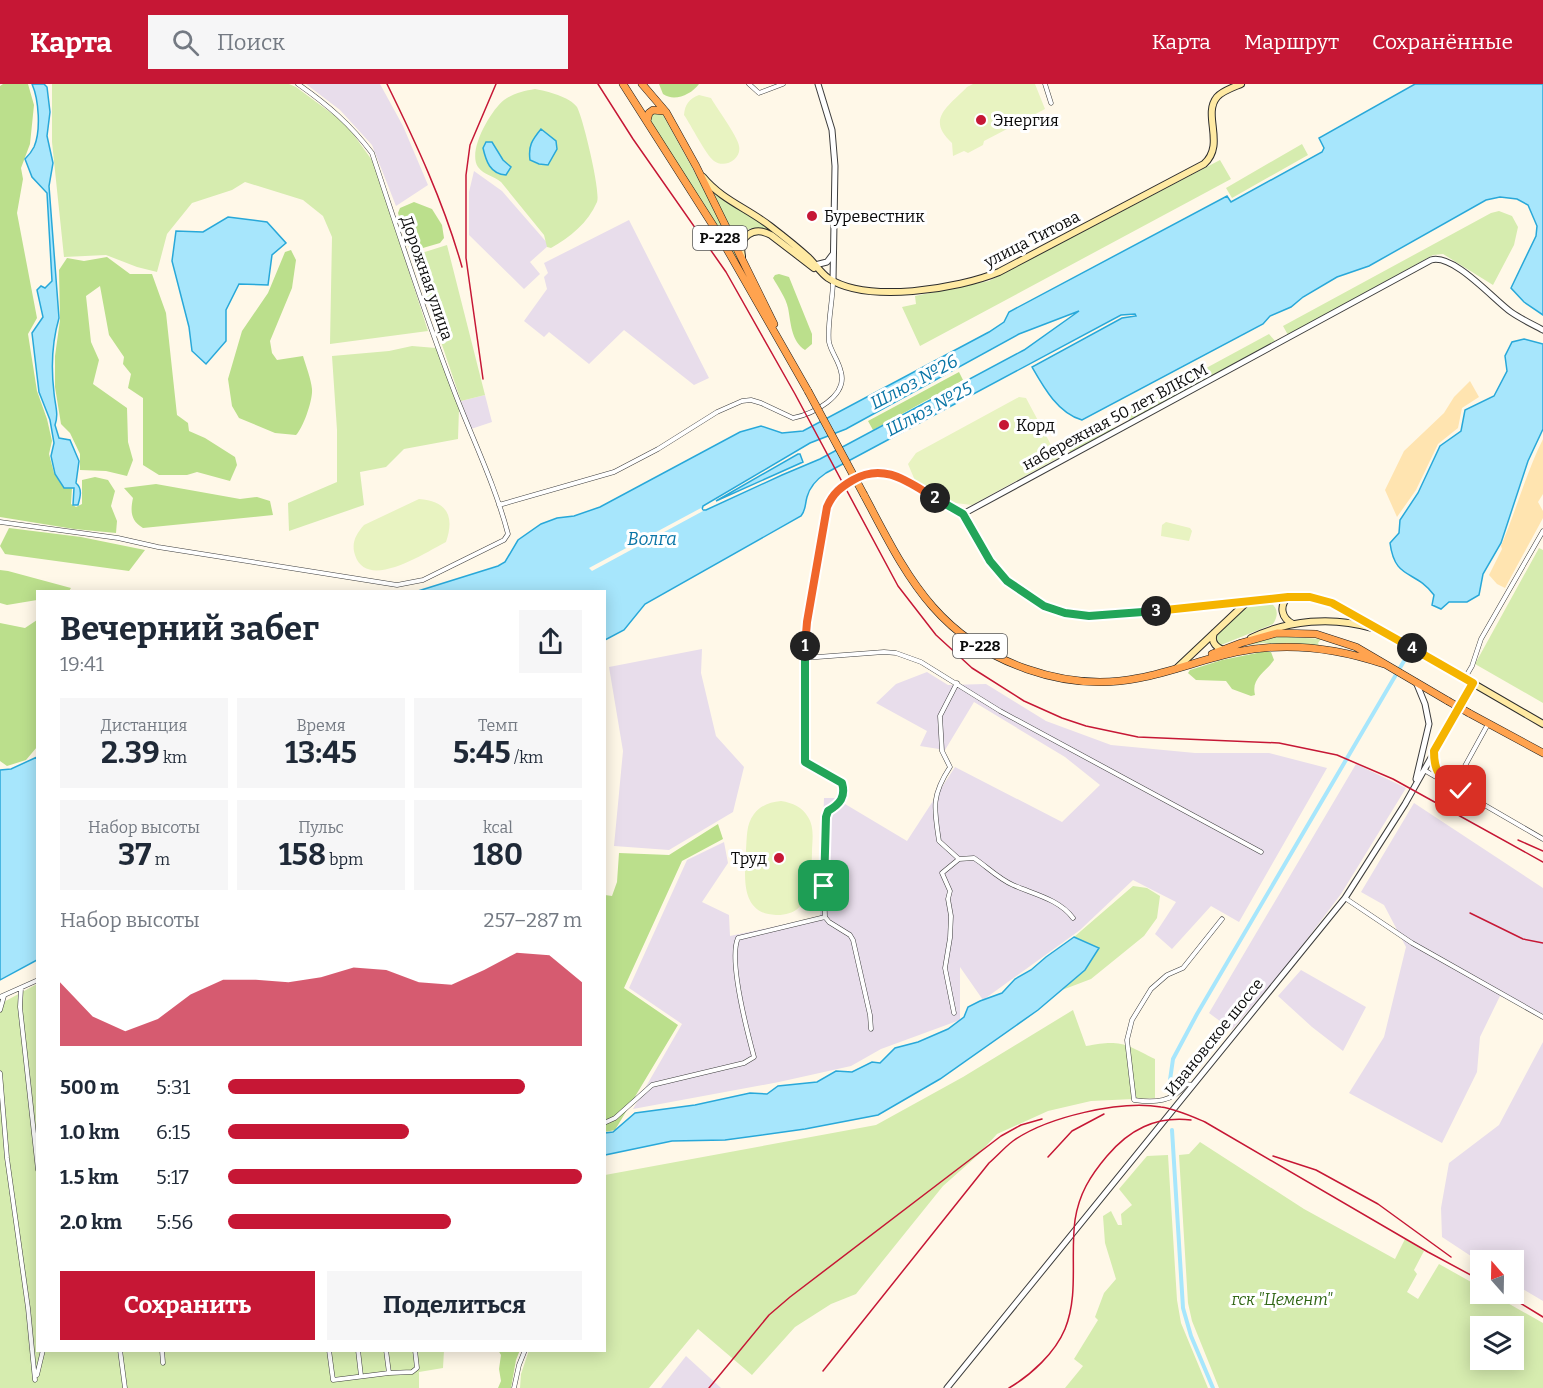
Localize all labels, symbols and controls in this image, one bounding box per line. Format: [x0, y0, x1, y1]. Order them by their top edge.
search box [148, 15, 568, 69]
text: Карта [30, 26, 112, 59]
icon: search [169, 26, 202, 59]
text: Поиск [217, 29, 285, 56]
text: Карта [1152, 29, 1211, 55]
text: Маршрут [1244, 29, 1339, 55]
text: Сохранённые [1372, 29, 1513, 55]
place label: Энергия [993, 111, 1059, 130]
marker: Энергия [974, 113, 988, 127]
place label: Буревестник [824, 207, 925, 226]
street label: улица Титова [980, 207, 1083, 272]
marker: Буревестник [805, 209, 819, 223]
street label: Дорожная улица [397, 213, 457, 343]
road number: Р-228 [693, 226, 747, 250]
water label: Шлюз №26 [867, 350, 961, 414]
street label: набережная 50 лет ВЛКСМ [1019, 360, 1211, 474]
water label: Шлюз №25 [882, 377, 977, 441]
place label: Корд [1016, 416, 1055, 435]
marker: Корд [997, 418, 1011, 432]
pin: 2 [920, 483, 950, 513]
text: 2 [930, 488, 940, 507]
water label: Волга [627, 528, 677, 550]
pin: 3 [1141, 596, 1171, 626]
text: 3 [1151, 601, 1161, 620]
text: Вечерний забег [60, 609, 319, 649]
button: share [519, 610, 582, 673]
pin: 1 [790, 631, 820, 661]
pin: 4 [1397, 633, 1427, 663]
road number: Р-228 [953, 634, 1007, 658]
text: 1 [802, 636, 808, 655]
text: 4 [1407, 638, 1417, 657]
text: 19:41 [60, 652, 104, 676]
text: Дистанция [101, 716, 187, 735]
text: Время [296, 716, 346, 735]
text: Темп [478, 716, 518, 735]
text: 2.39 [101, 735, 160, 771]
text: 13:45 [285, 735, 357, 771]
text: 5:45 [453, 735, 511, 771]
text: km [160, 748, 187, 767]
text: /km [511, 748, 543, 767]
pin [1435, 765, 1486, 816]
icon: check [1444, 774, 1477, 807]
text: Набор высоты [88, 818, 200, 837]
text: Пульс [298, 818, 344, 837]
text: kcal [483, 818, 513, 837]
text: 37 [118, 837, 151, 873]
text: 158 [279, 837, 326, 873]
text: 180 [473, 837, 523, 873]
place label: Труд [731, 849, 767, 868]
text: m [151, 850, 170, 869]
text: bpm [326, 850, 363, 869]
marker: Труд [772, 851, 786, 865]
pin [798, 860, 849, 911]
icon: arrive [807, 869, 840, 902]
text: Набор высоты [60, 908, 200, 932]
text: 257–287 m [484, 908, 582, 932]
street label: Ивановское шоссе [1161, 974, 1267, 1100]
text: 500 m [60, 1075, 119, 1099]
text: 5:31 [156, 1075, 190, 1099]
text: 1.0 km [60, 1120, 120, 1144]
text: 6:15 [156, 1120, 191, 1144]
text: 1.5 km [60, 1165, 119, 1189]
text: 5:17 [156, 1165, 189, 1189]
text: 2.0 km [60, 1210, 122, 1234]
text: 5:56 [156, 1210, 193, 1234]
north arrow [1470, 1250, 1524, 1304]
map controls [1470, 1250, 1524, 1370]
button: Сохранить [60, 1271, 315, 1340]
button: Поделиться [327, 1271, 582, 1340]
park label: гск "Цемент" [1230, 1290, 1334, 1309]
button: layers [1470, 1316, 1524, 1370]

